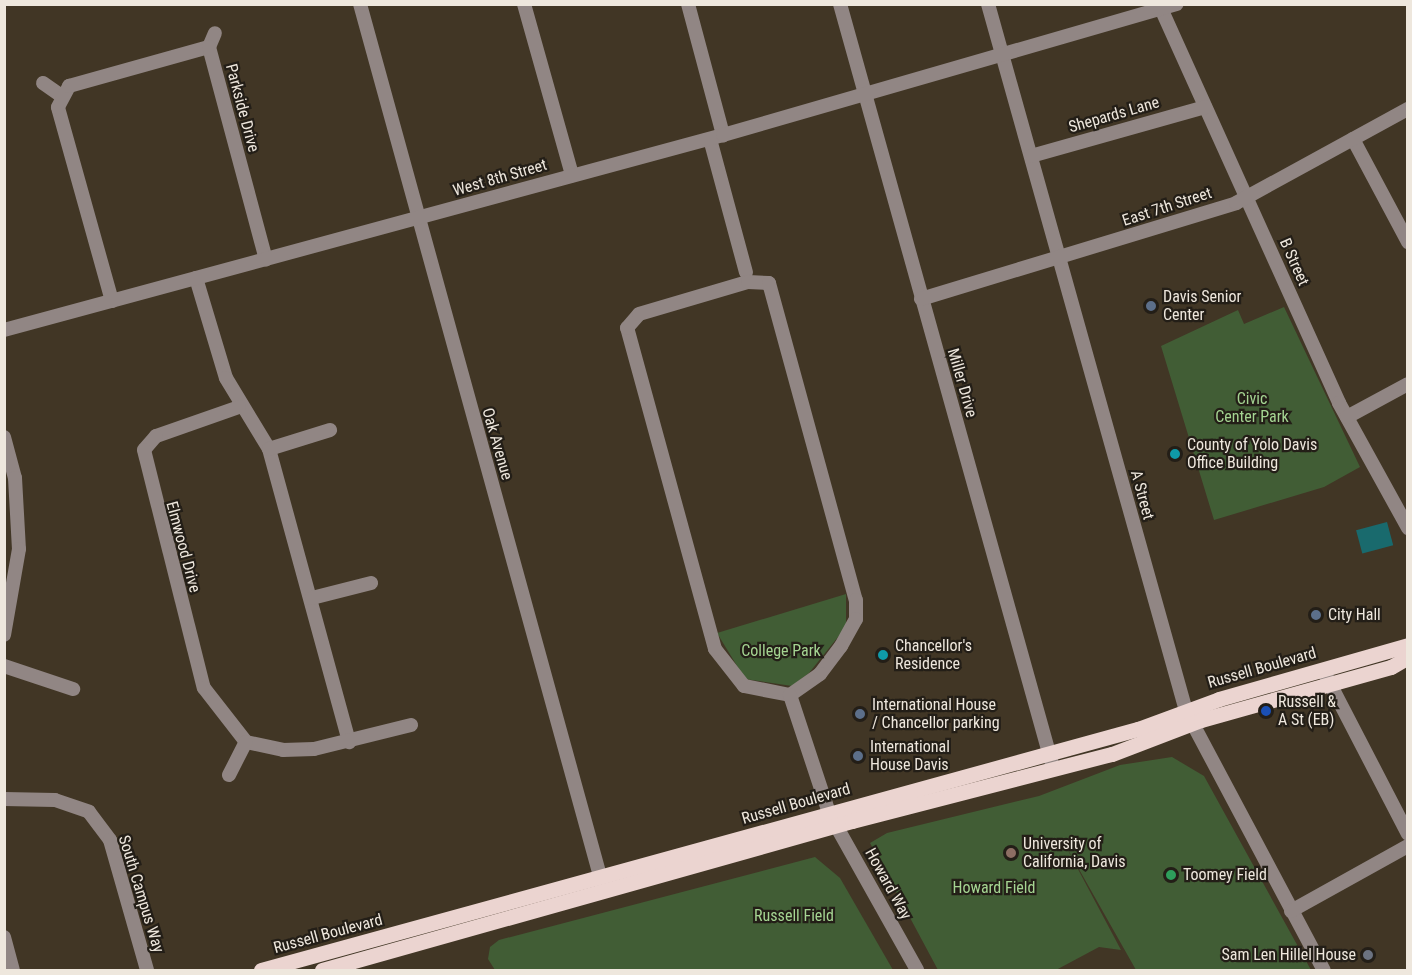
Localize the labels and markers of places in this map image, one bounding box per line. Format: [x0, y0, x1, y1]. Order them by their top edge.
place label: Davis Senior Center [1163, 287, 1241, 325]
marker: Davis Senior Center [1144, 299, 1158, 313]
place label: County of Yolo Davis Office Building [1187, 435, 1317, 473]
marker: County of Yolo Davis Office Building [1168, 447, 1182, 461]
place label: City Hall [1328, 605, 1381, 625]
marker: City Hall [1309, 608, 1323, 622]
place label: Chancellor's Residence [895, 636, 972, 674]
marker: Chancellor's Residence [876, 648, 890, 662]
place label: Russell & A St (EB) [1278, 692, 1336, 730]
place label: International House / Chancellor parking [872, 695, 1000, 733]
marker: Russell & A St (EB) [1259, 704, 1273, 718]
marker: International House / Chancellor parking [853, 707, 867, 721]
place label: International House Davis [870, 737, 950, 775]
marker: International House Davis [851, 749, 865, 763]
place label: University of California, Davis [1023, 834, 1125, 872]
marker: University of California, Davis [1004, 846, 1018, 860]
place label: Toomey Field [1183, 865, 1267, 885]
marker: Toomey Field [1164, 868, 1178, 882]
place label: Sam Len Hillel House [1222, 945, 1356, 965]
marker: Sam Len Hillel House [1361, 948, 1375, 962]

